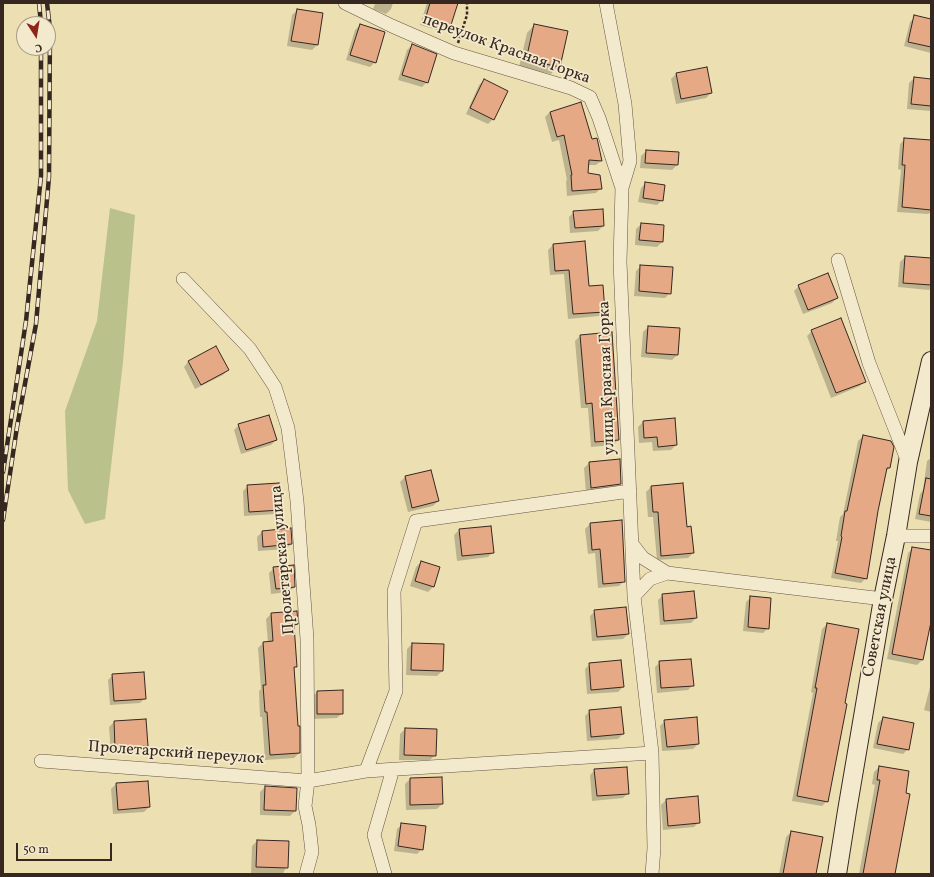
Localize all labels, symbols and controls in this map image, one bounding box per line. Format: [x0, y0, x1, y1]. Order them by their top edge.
street label: переулок Красная Горка [420, 11, 592, 89]
north arrow [16, 16, 56, 56]
text: С [33, 39, 43, 55]
street label: улица Красная Горка [596, 301, 620, 455]
street label: Пролетарская улица [268, 484, 300, 636]
street label: Советская улица [860, 555, 902, 679]
street label: Пролетарский переулок [87, 738, 265, 770]
scale bar [18, 835, 114, 861]
text: 50 m [23, 842, 49, 858]

